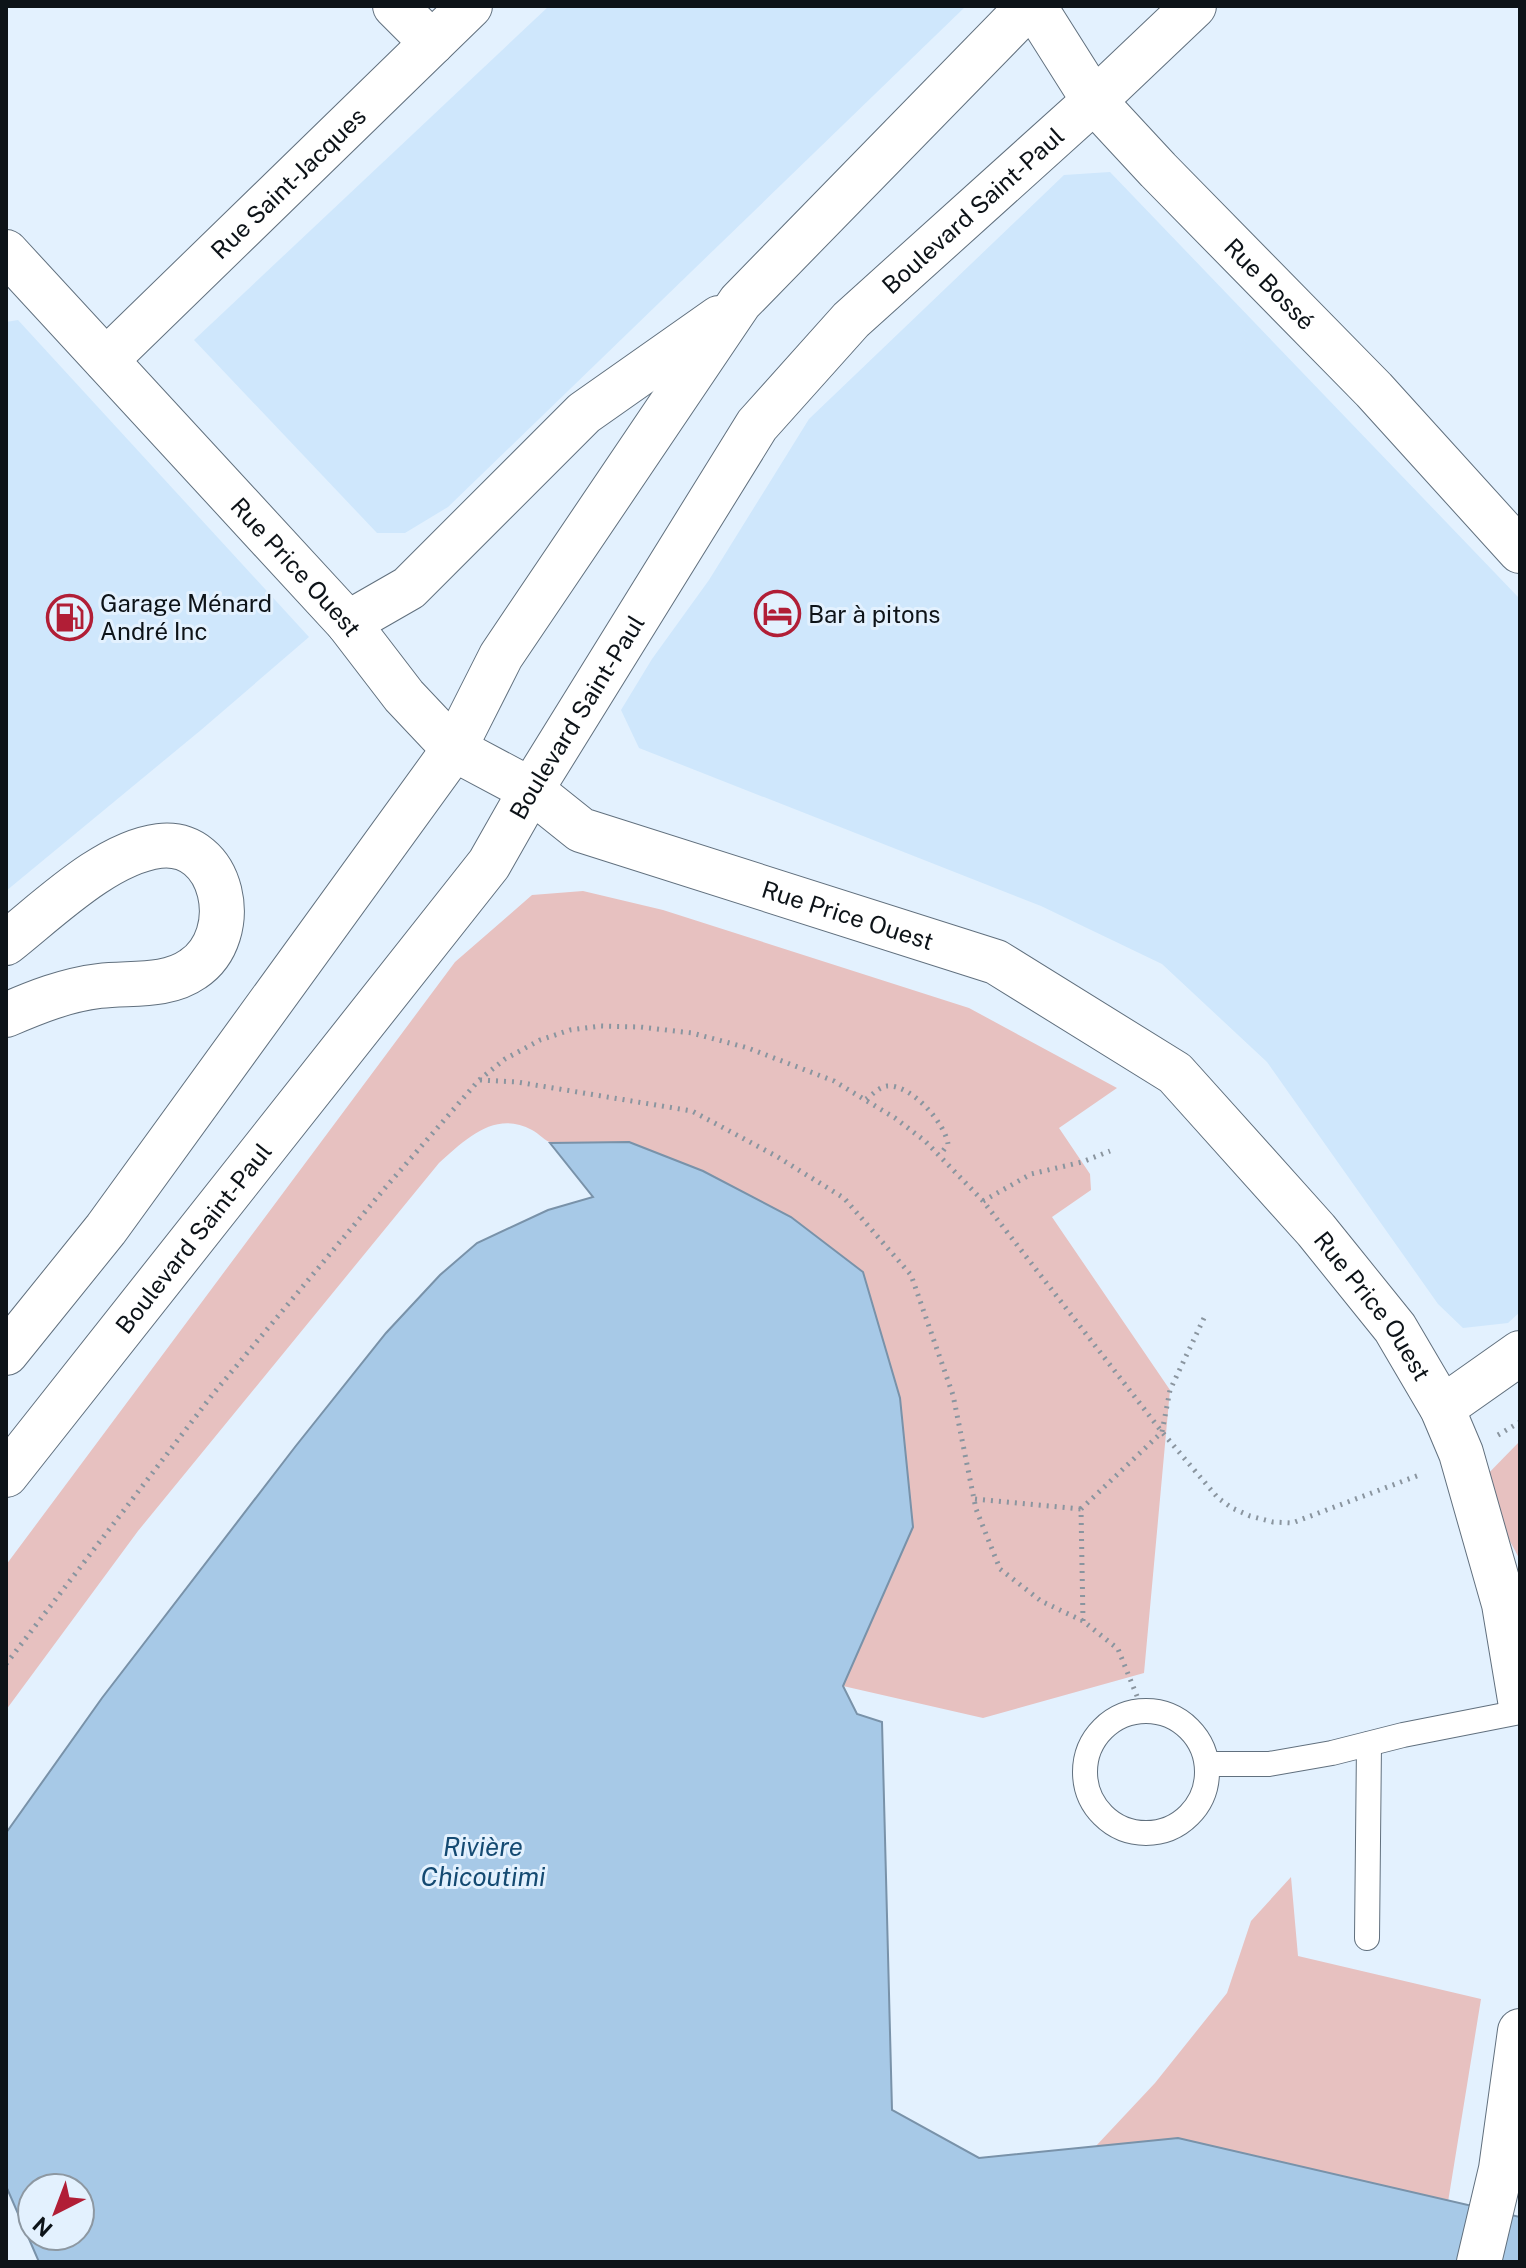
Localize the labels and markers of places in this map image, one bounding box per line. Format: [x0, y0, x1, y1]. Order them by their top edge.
place label: Garage Ménard André Inc [100, 589, 272, 645]
hotel icon: Bar à pitons [753, 590, 801, 638]
fuel station icon: Garage Ménard André Inc [45, 593, 93, 641]
place label: Bar à pitons [808, 600, 940, 628]

